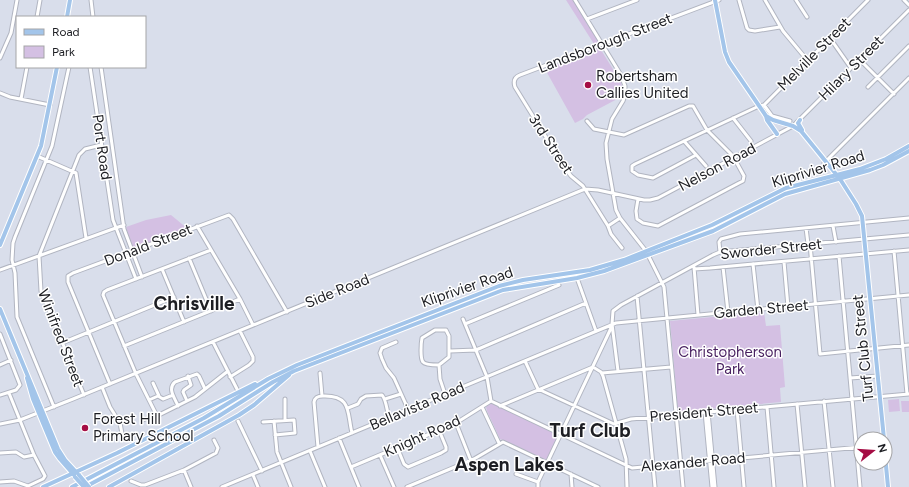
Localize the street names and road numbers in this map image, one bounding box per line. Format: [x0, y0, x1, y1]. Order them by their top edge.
street label: Landsborough Street [535, 9, 675, 77]
street label: Melville Street [774, 13, 855, 94]
street label: Hilary Street [815, 32, 887, 104]
street label: 3rd Street [525, 111, 577, 178]
street label: Port Road [88, 113, 116, 181]
street label: Nelson Road [675, 139, 759, 195]
street label: Kliprivier Road [769, 146, 867, 192]
street label: Donald Street [101, 220, 195, 270]
street label: Sworder Street [719, 235, 823, 263]
street label: Kliprivier Road [419, 263, 515, 311]
street label: Side Road [302, 270, 372, 312]
street label: Winifred Street [34, 287, 88, 390]
street label: Turf Club Street [848, 293, 878, 402]
street label: Garden Street [713, 296, 810, 322]
street label: Bellavista Road [367, 378, 467, 434]
street label: President Street [649, 398, 759, 426]
street label: Knight Road [381, 411, 463, 461]
street label: Alexander Road [640, 448, 746, 476]

